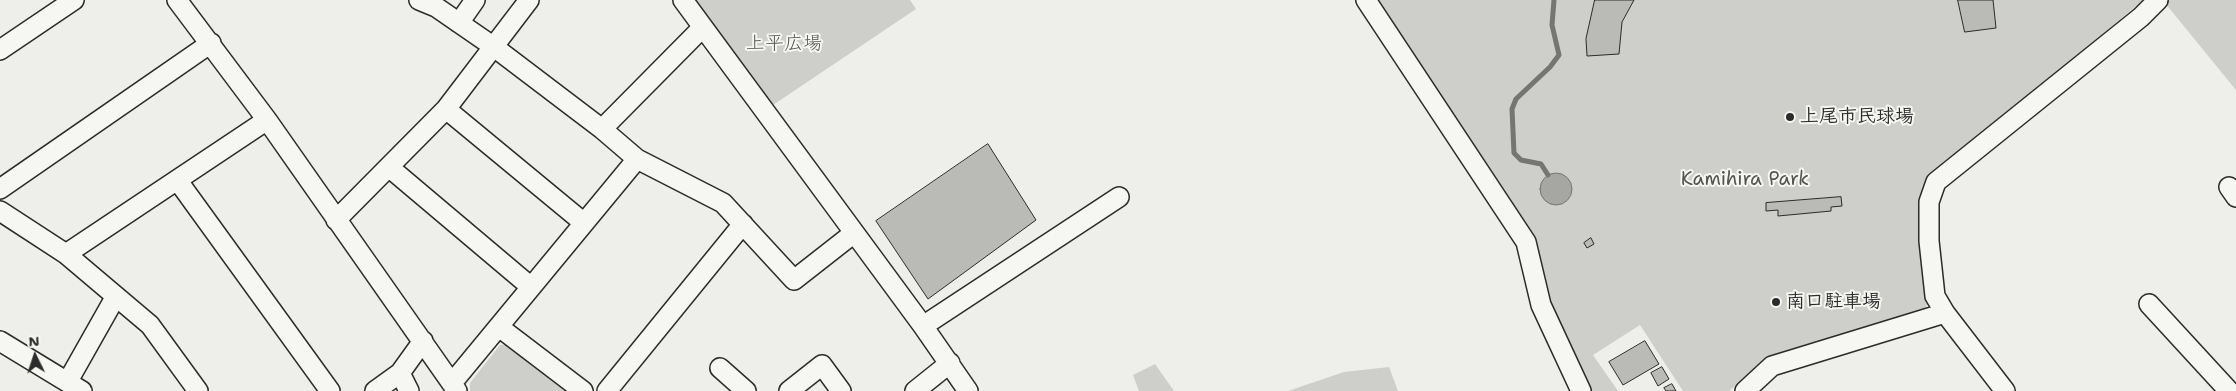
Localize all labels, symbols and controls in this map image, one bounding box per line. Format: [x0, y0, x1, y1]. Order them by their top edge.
park label: 上平広場 [746, 33, 822, 55]
place label: 上尾市民球場 [1800, 106, 1914, 128]
marker: 上尾市民球場 [1784, 111, 1796, 123]
park label: Kamihira Park [1681, 169, 1809, 191]
place label: 南口駐車場 [1786, 291, 1881, 313]
marker: 南口駐車場 [1770, 296, 1782, 308]
north arrow [10, 331, 60, 381]
text: N [28, 332, 40, 350]

